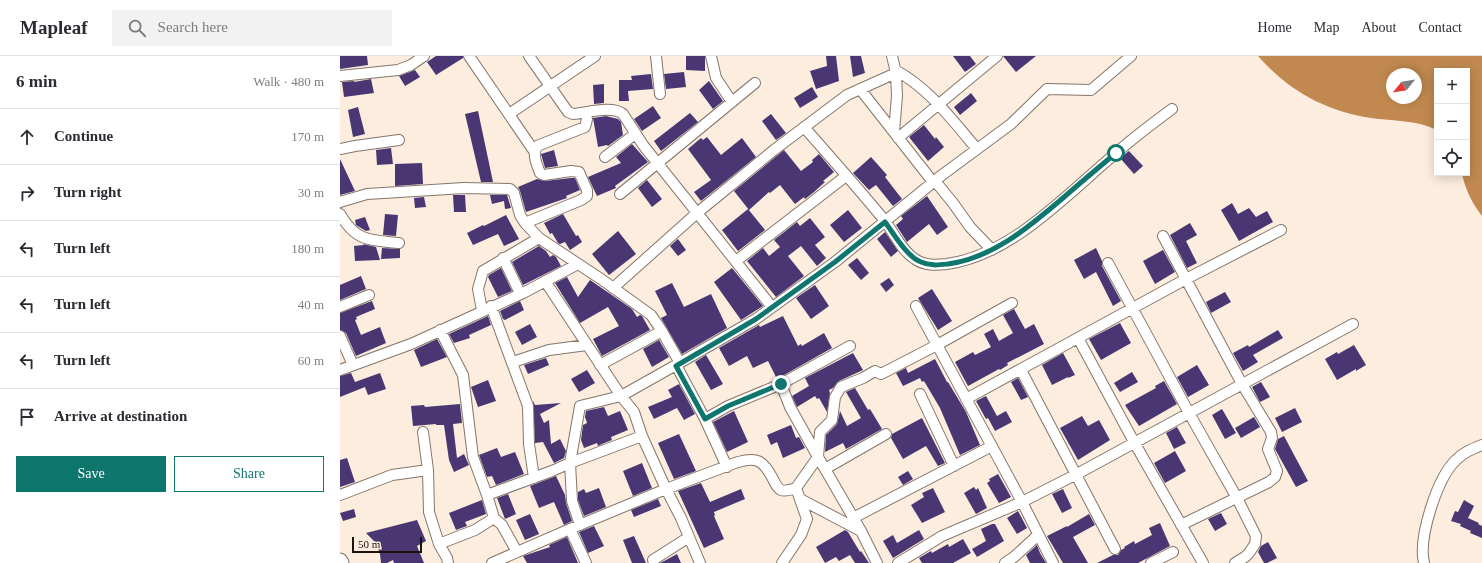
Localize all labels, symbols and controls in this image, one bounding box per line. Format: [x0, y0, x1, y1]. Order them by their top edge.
search box [112, 10, 392, 46]
text: Mapleaf [20, 17, 88, 38]
icon: search [126, 17, 148, 39]
text: Search here [158, 19, 228, 35]
text: Home [1258, 20, 1292, 35]
text: Map [1314, 20, 1339, 35]
text: About [1361, 20, 1396, 35]
text: Contact [1418, 20, 1462, 35]
north arrow [1386, 68, 1422, 104]
map controls [1434, 68, 1470, 176]
button: + [1434, 68, 1470, 104]
text: 6 min [16, 72, 57, 91]
text: Walk · 480 m [253, 74, 324, 89]
button: − [1434, 104, 1470, 140]
icon: ahead [16, 126, 38, 148]
text: Continue [54, 128, 113, 144]
text: 170 m [291, 129, 324, 144]
button: locate [1434, 140, 1470, 176]
route start [1107, 144, 1125, 162]
icon: right [16, 182, 38, 204]
text: Turn right [54, 184, 121, 200]
text: 30 m [298, 185, 324, 200]
icon: left [16, 238, 38, 260]
text: Turn left [54, 240, 111, 256]
text: 180 m [291, 241, 324, 256]
icon: left [16, 294, 38, 316]
text: Turn left [54, 296, 111, 312]
text: 40 m [298, 297, 324, 312]
icon: left [16, 350, 38, 372]
text: Turn left [54, 352, 111, 368]
text: 60 m [298, 353, 324, 368]
route end [772, 375, 790, 393]
icon: arrive [16, 406, 38, 428]
text: Arrive at destination [54, 408, 187, 424]
button: Save [16, 456, 166, 492]
button: Share [174, 456, 324, 492]
scale bar [352, 535, 422, 554]
text: 50 m [358, 538, 380, 550]

